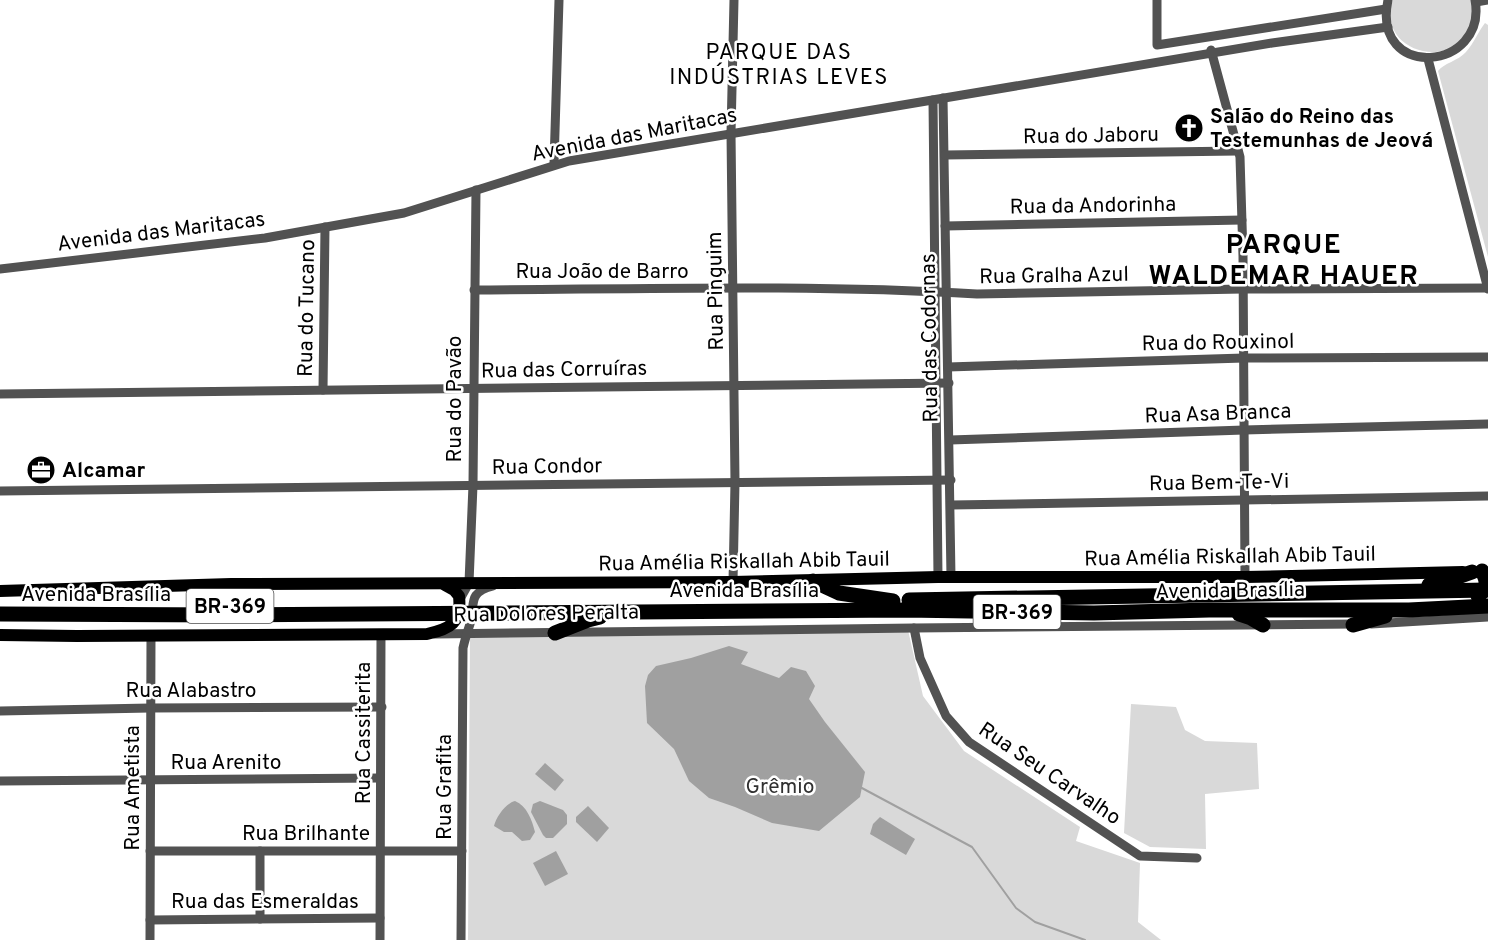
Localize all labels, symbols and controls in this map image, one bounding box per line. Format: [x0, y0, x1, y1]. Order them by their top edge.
district label: PARQUE DAS INDÚSTRIAS LEVES [669, 40, 889, 92]
street label: Avenida das Maritacas [529, 102, 740, 169]
place label: Salão do Reino das Testemunhas de Jeová [1210, 104, 1433, 155]
church icon: Salão do Reino das Testemunhas de Jeová [1173, 112, 1205, 144]
street label: Rua do Jaboru [1023, 122, 1159, 151]
street label: Rua da Andorinha [1010, 192, 1177, 221]
street label: Avenida das Maritacas [56, 206, 267, 259]
district label: PARQUE WALDEMAR HAUER [1149, 229, 1419, 294]
street label: Rua Pinguim [702, 231, 731, 351]
street label: Rua do Tucano [293, 239, 322, 377]
street label: Rua das Codornas [916, 253, 945, 423]
street label: Rua João de Barro [515, 259, 689, 286]
street label: Rua Gralha Azul [979, 262, 1129, 291]
street label: Rua do Rouxinol [1141, 329, 1295, 358]
street label: Rua do Pavão [442, 336, 469, 462]
street label: Rua das Corruíras [481, 356, 647, 385]
street label: Rua Asa Branca [1144, 398, 1292, 431]
street label: Rua Condor [491, 453, 603, 482]
office icon: Alcamar [25, 454, 57, 486]
place label: Alcamar [62, 458, 145, 485]
street label: Rua Bem-Te-Vi [1149, 469, 1289, 498]
street label: Rua Amélia Riskallah Abib Tauil [1084, 541, 1376, 574]
street label: Rua Amélia Riskallah Abib Tauil [598, 546, 890, 579]
street label: Avenida Brasília [1155, 577, 1305, 606]
street label: Avenida Brasília [669, 578, 819, 605]
street label: Avenida Brasília [21, 582, 171, 609]
road number: BR-369 [186, 589, 274, 623]
road number: BR-369 [974, 595, 1060, 629]
street label: Rua Dolores Peralta [453, 599, 639, 630]
street label: Rua Cassiterita [351, 662, 378, 804]
street label: Rua Alabastro [126, 678, 256, 705]
street label: Rua Seu Carvalho [973, 717, 1125, 832]
street label: Rua Ametista [120, 725, 147, 851]
street label: Rua Grafita [432, 734, 459, 840]
street label: Rua Arenito [171, 750, 281, 777]
park label: Grêmio [746, 774, 814, 801]
street label: Rua Brilhante [242, 821, 370, 848]
street label: Rua das Esmeraldas [171, 889, 359, 916]

